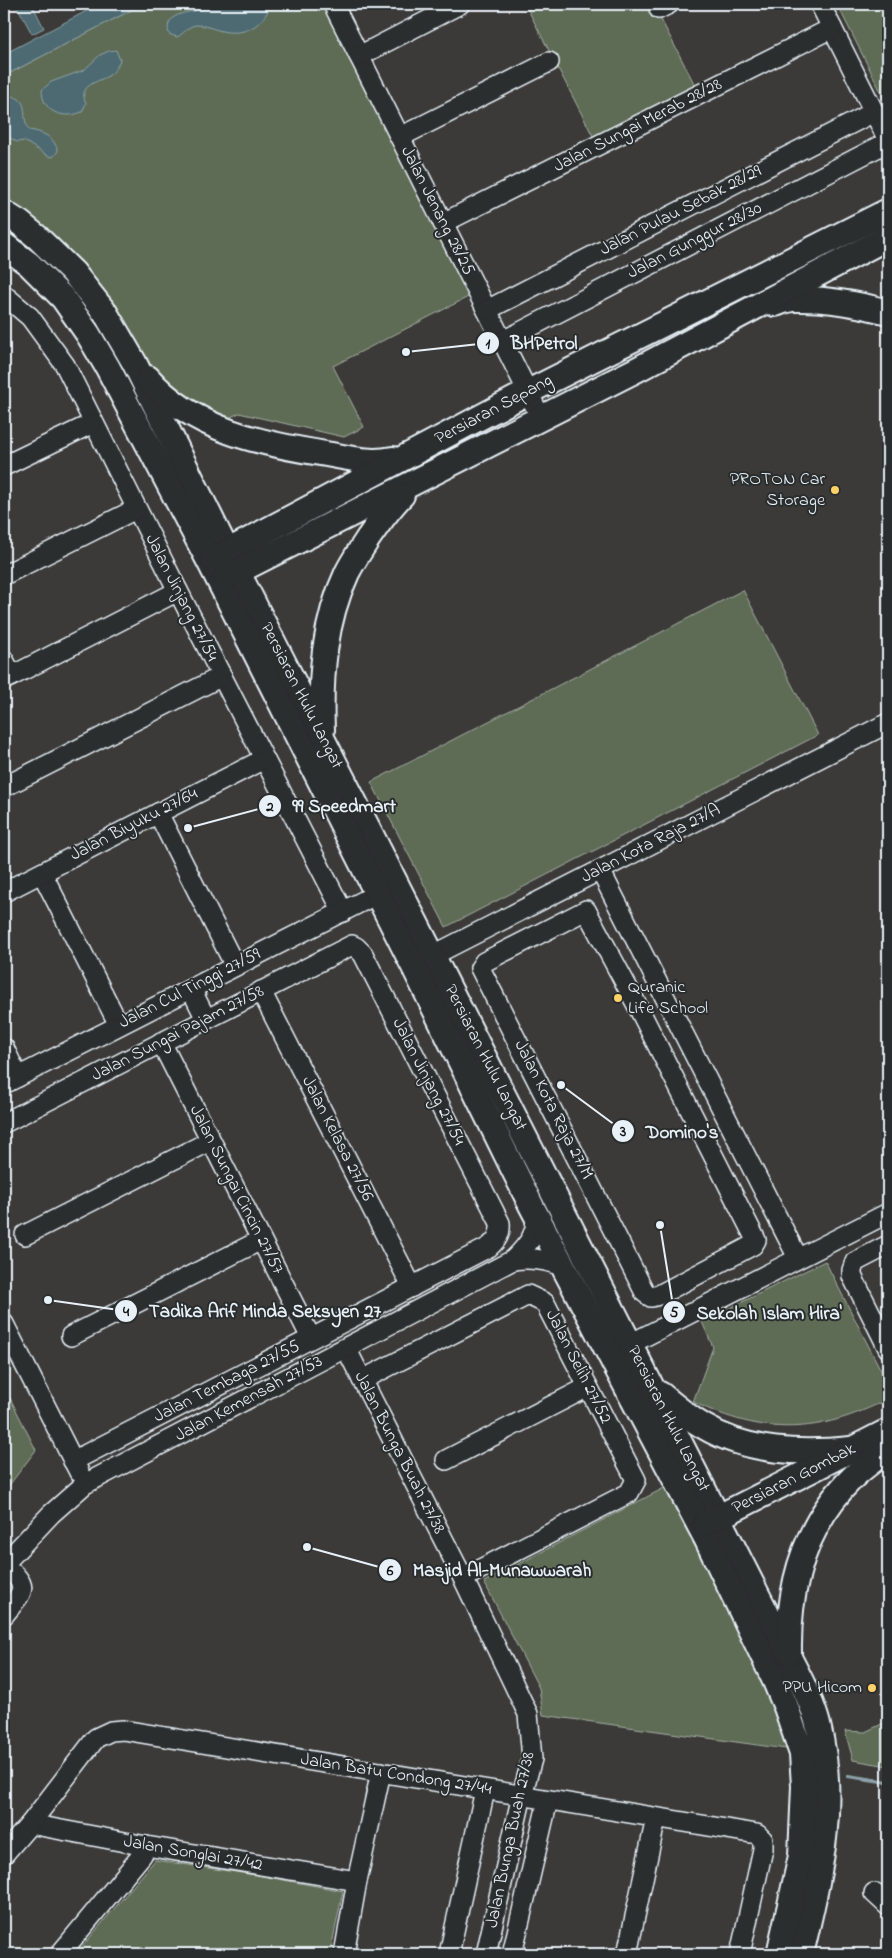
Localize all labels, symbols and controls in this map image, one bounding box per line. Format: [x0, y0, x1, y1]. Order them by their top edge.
street label: Jalan Sungai Merab 28/28 [549, 72, 727, 181]
street label: Jalan Jenang 28/25 [392, 142, 481, 281]
street label: Jalan Pulau Sebak 28/29 [596, 159, 767, 263]
street label: Jalan Gunggur 28/30 [623, 196, 768, 287]
callout: BHPetrol [475, 326, 587, 360]
text: BHPetrol [510, 331, 577, 358]
text: 1 [486, 333, 491, 355]
street label: Persiaran Sepang [431, 368, 558, 453]
place label: PROTON Car Storage [730, 467, 826, 515]
marker: PROTON Car Storage [829, 484, 841, 496]
street label: Jalan Jinjang 27/54 [137, 530, 225, 667]
street label: Persiaran Hulu Langat [252, 618, 349, 774]
street label: Jalan Biyuku 27/64 [66, 781, 203, 868]
callout: 99 Speedmart [257, 789, 406, 823]
text: 99 Speedmart [291, 794, 396, 821]
text: 2 [265, 796, 274, 818]
street label: Jalan Kota Raja 27/A [577, 798, 725, 890]
street label: Jalan Cul Tinggi 27/59 [114, 942, 267, 1037]
place label: Quranic Life School [628, 975, 708, 1022]
street label: Jalan Sungai Pajam 27/58 [87, 979, 270, 1090]
street label: Persiaran Hulu Langat [436, 980, 533, 1136]
marker: Quranic Life School [612, 992, 624, 1004]
street label: Jalan Jinjang 27/54 [384, 1014, 472, 1151]
street label: Jalan Kota Raja 27/M [507, 1036, 599, 1184]
street label: Jalan Kelasa 27/56 [294, 1072, 380, 1206]
street label: Jalan Sungai Cincin 27/57 [181, 1101, 290, 1280]
callout: Domino's [611, 1114, 729, 1148]
text: Domino's [645, 1120, 719, 1147]
text: 3 [619, 1121, 626, 1143]
callout: Tadika Arif Minda Seksyen 27 [113, 1294, 391, 1328]
callout: Sekolah Islam Hira' [661, 1295, 852, 1329]
text: Tadika Arif Minda Seksyen 27 [149, 1299, 381, 1328]
text: 4 [122, 1301, 130, 1323]
text: Sekolah Islam Hira' [696, 1301, 842, 1328]
text: 5 [670, 1302, 679, 1324]
street label: Jalan Selih 27/52 [538, 1306, 618, 1429]
street label: Jalan Tembaga 27/55 [149, 1334, 305, 1431]
street label: Persiaran Hulu Langat [619, 1341, 716, 1497]
street label: Jalan Kemensah 27/53 [171, 1349, 327, 1449]
street label: Jalan Bunga Buah 27/38 [346, 1367, 451, 1540]
street label: Persiaran Gombak [728, 1437, 860, 1521]
callout: Masjid Al-Munawwarah [378, 1553, 601, 1587]
text: Masjid Al-Munawwarah [413, 1558, 591, 1585]
text: 6 [386, 1560, 394, 1582]
place label: PPU Hicom [782, 1675, 862, 1701]
marker: PPU Hicom [866, 1682, 878, 1694]
street label: Jalan Batu Condong 27/44 [298, 1747, 494, 1804]
street label: Jalan Bunga Buah 27/38 [480, 1749, 543, 1931]
street label: Jalan Songlai 27/42 [121, 1829, 265, 1880]

